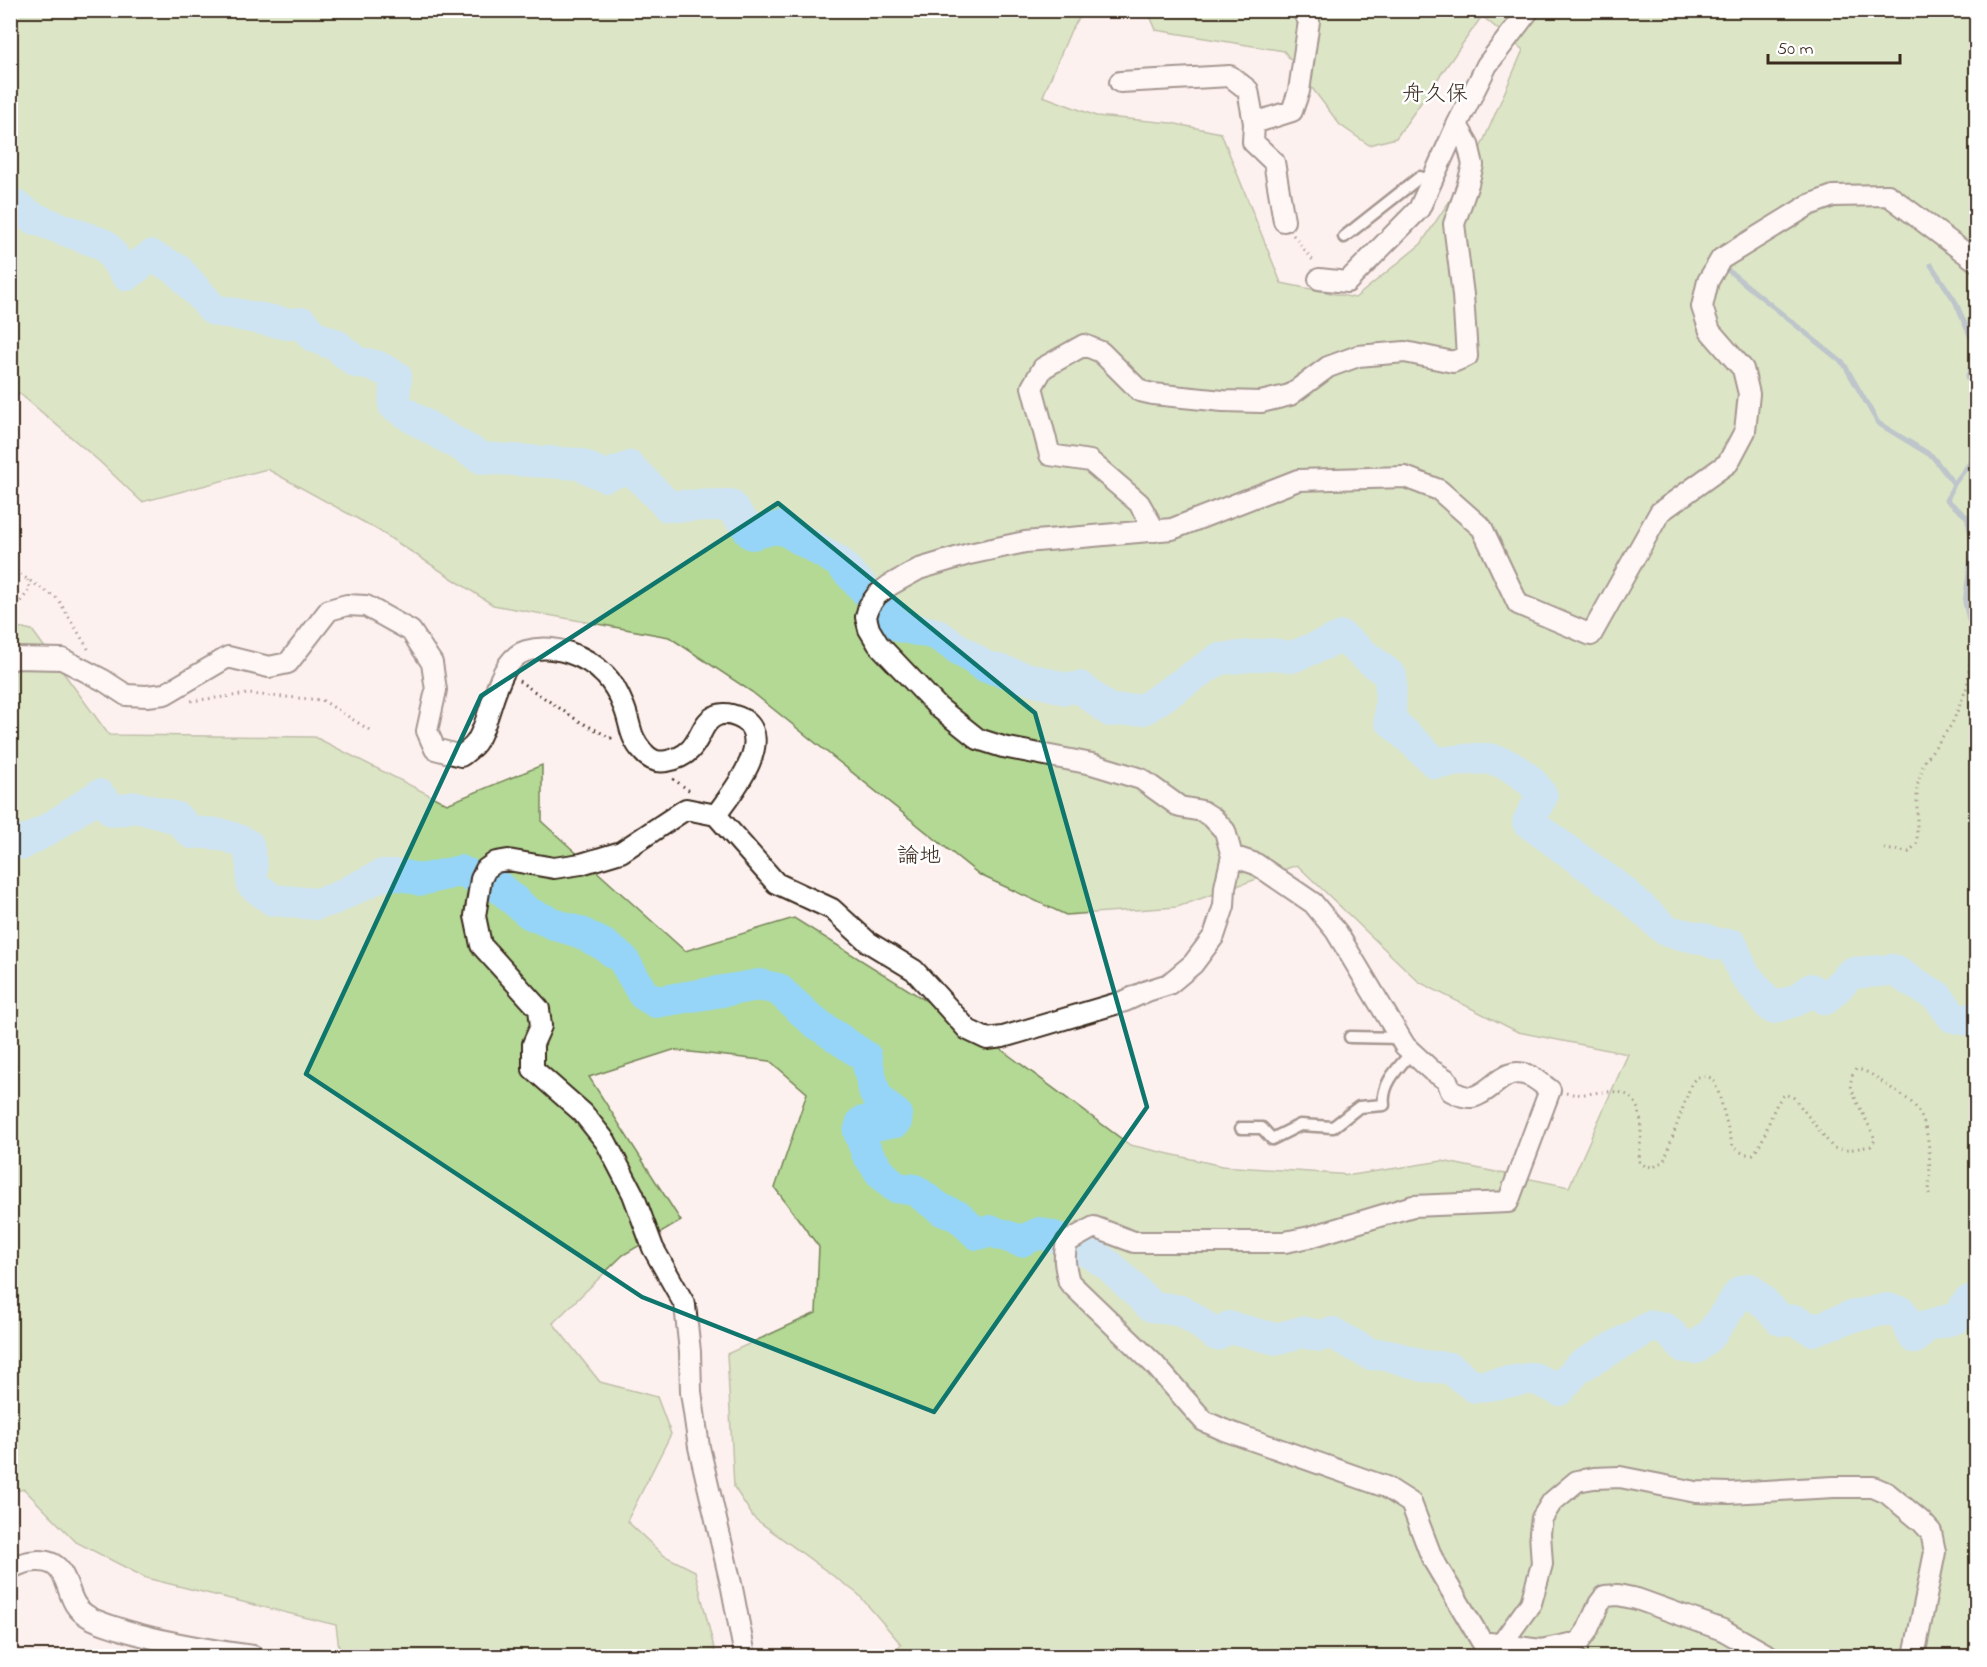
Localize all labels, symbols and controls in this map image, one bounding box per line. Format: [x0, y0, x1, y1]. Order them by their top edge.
scale bar [1768, 27, 1900, 65]
text: 50 m [1777, 37, 1814, 63]
district label: 舟久保 [1402, 79, 1468, 111]
district label: 論地 [897, 841, 941, 873]

